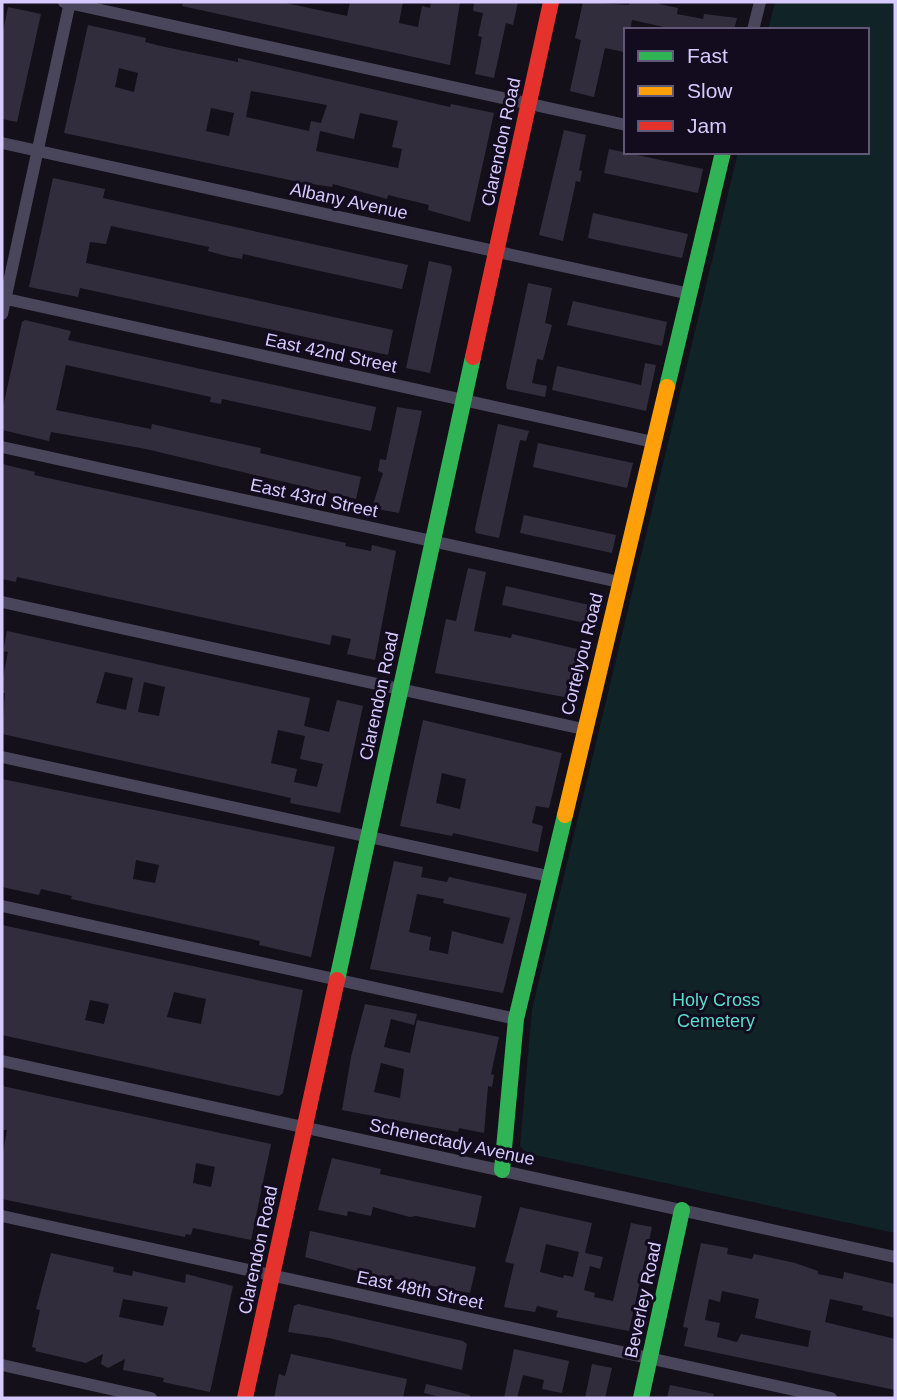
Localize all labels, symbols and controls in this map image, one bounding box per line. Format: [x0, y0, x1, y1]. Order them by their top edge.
legend [624, 28, 869, 154]
text: Fast [687, 44, 728, 67]
street label: Clarendon Road [478, 76, 524, 208]
text: Slow [687, 79, 733, 102]
text: Jam [687, 114, 727, 137]
street label: Albany Avenue [288, 179, 410, 223]
street label: East 42nd Street [263, 329, 399, 377]
street label: East 43rd Street [248, 475, 380, 521]
street label: Cortelyou Road [557, 591, 607, 717]
street label: Clarendon Road [356, 630, 402, 762]
park label: Holy Cross Cemetery [672, 990, 760, 1031]
street label: Schenectady Avenue [367, 1115, 537, 1169]
street label: Clarendon Road [235, 1184, 281, 1316]
street label: Beverley Road [621, 1240, 665, 1360]
street label: East 48th Street [355, 1267, 485, 1313]

